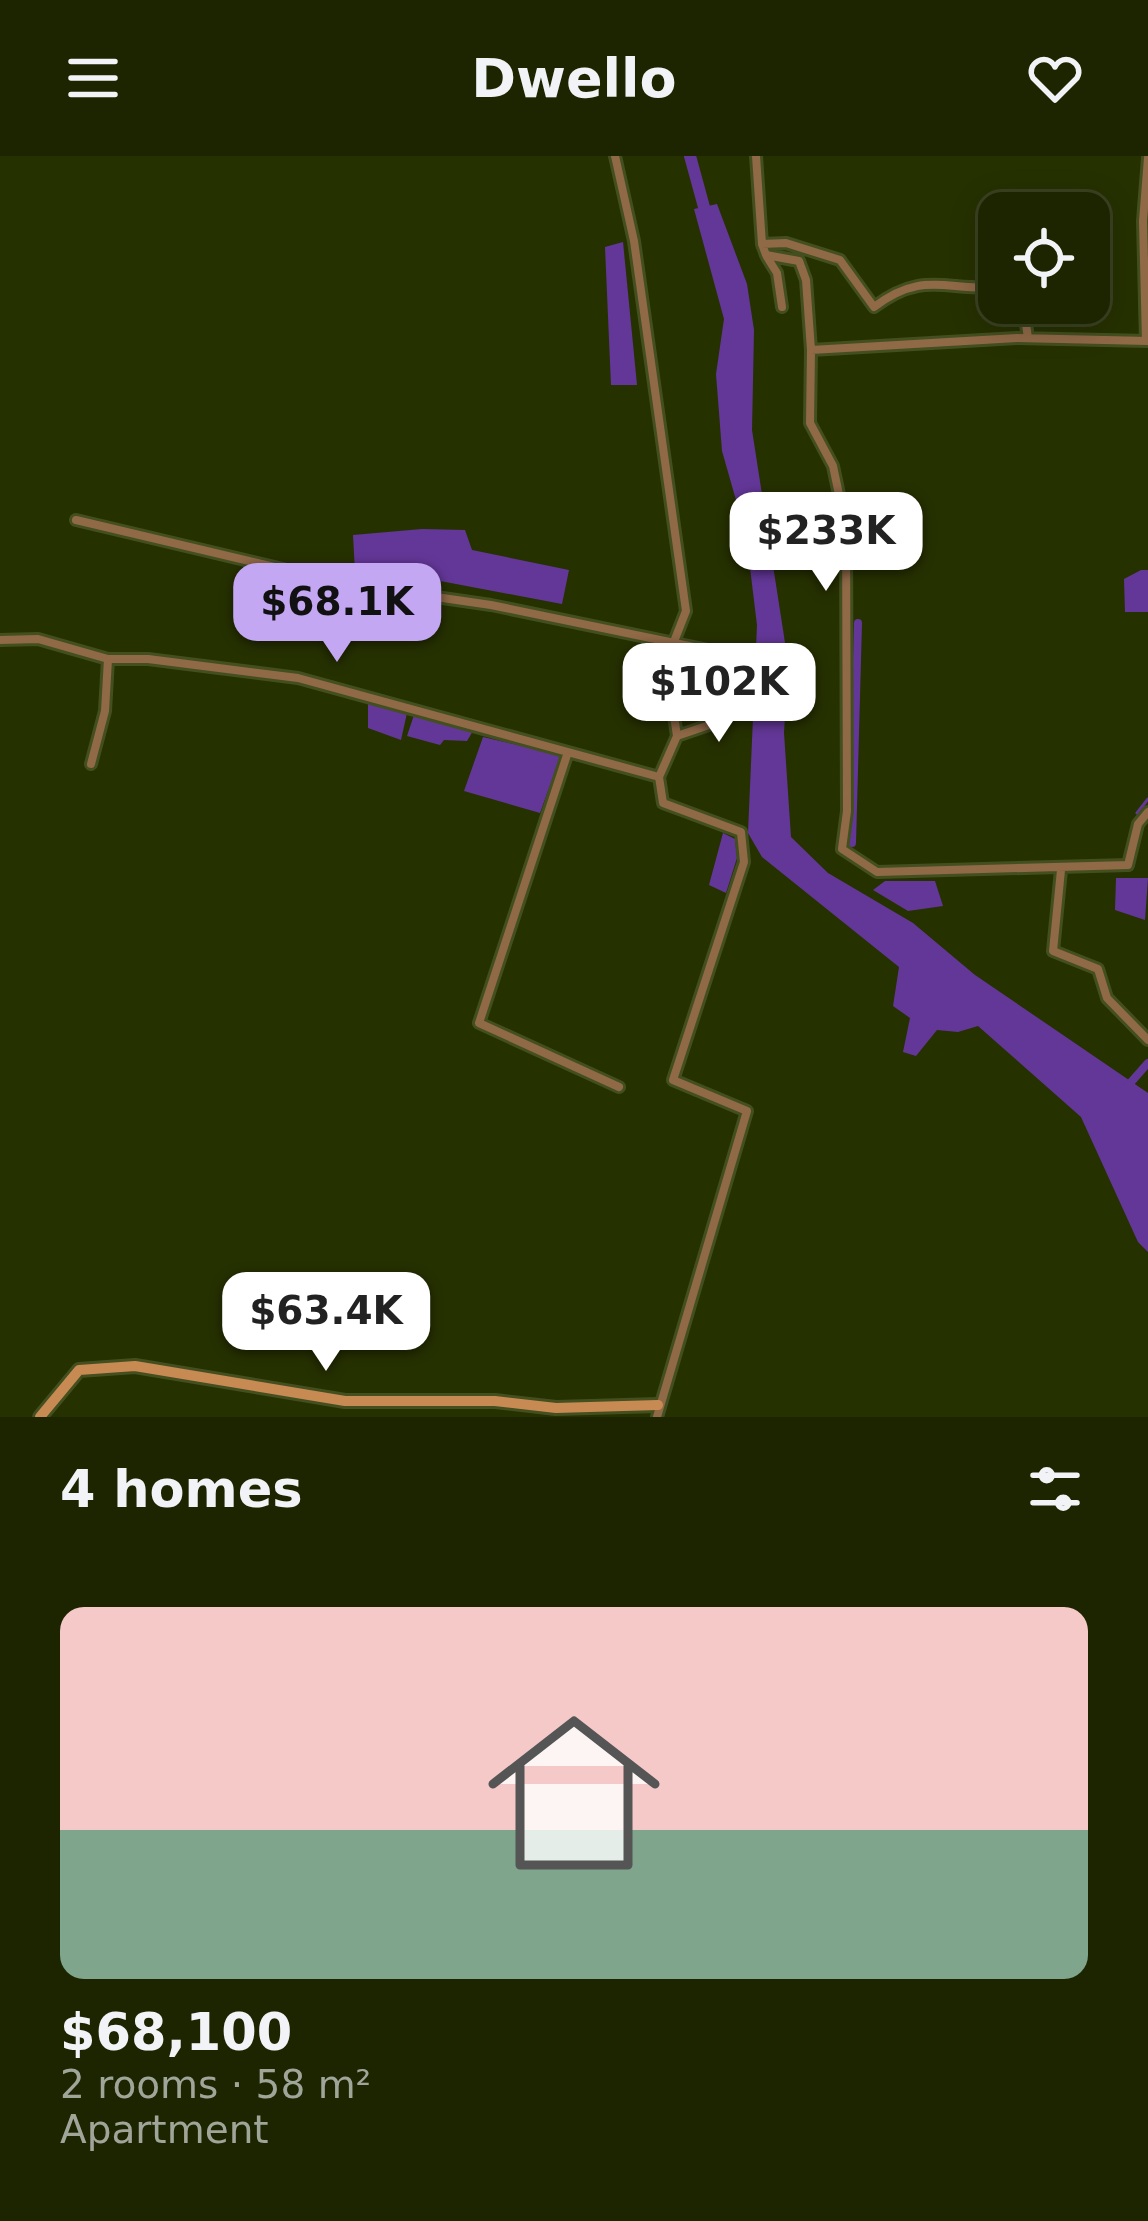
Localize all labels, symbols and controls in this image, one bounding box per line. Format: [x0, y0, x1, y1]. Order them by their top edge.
icon: menu [60, 45, 126, 111]
icon: heart [1022, 45, 1088, 111]
text: Dwello [471, 47, 677, 110]
map controls [978, 192, 1110, 324]
button: locate [978, 192, 1110, 324]
pin: $233K [742, 492, 910, 594]
text: $233K [757, 508, 895, 553]
pin: $68.1K [239, 563, 435, 665]
text: $68.1K [260, 579, 414, 624]
pin: $102K [635, 643, 803, 745]
text: $102K [650, 659, 788, 704]
pin: $63.4K [228, 1272, 424, 1374]
text: $63.4K [249, 1288, 403, 1333]
icon: filters [1022, 1456, 1088, 1522]
text: 4 homes [60, 1460, 303, 1519]
icon: home [466, 1685, 682, 1901]
text: $68,100 [60, 2003, 292, 2062]
text: 2 rooms · 58 m² [60, 2062, 371, 2107]
text: Apartment [60, 2107, 269, 2152]

